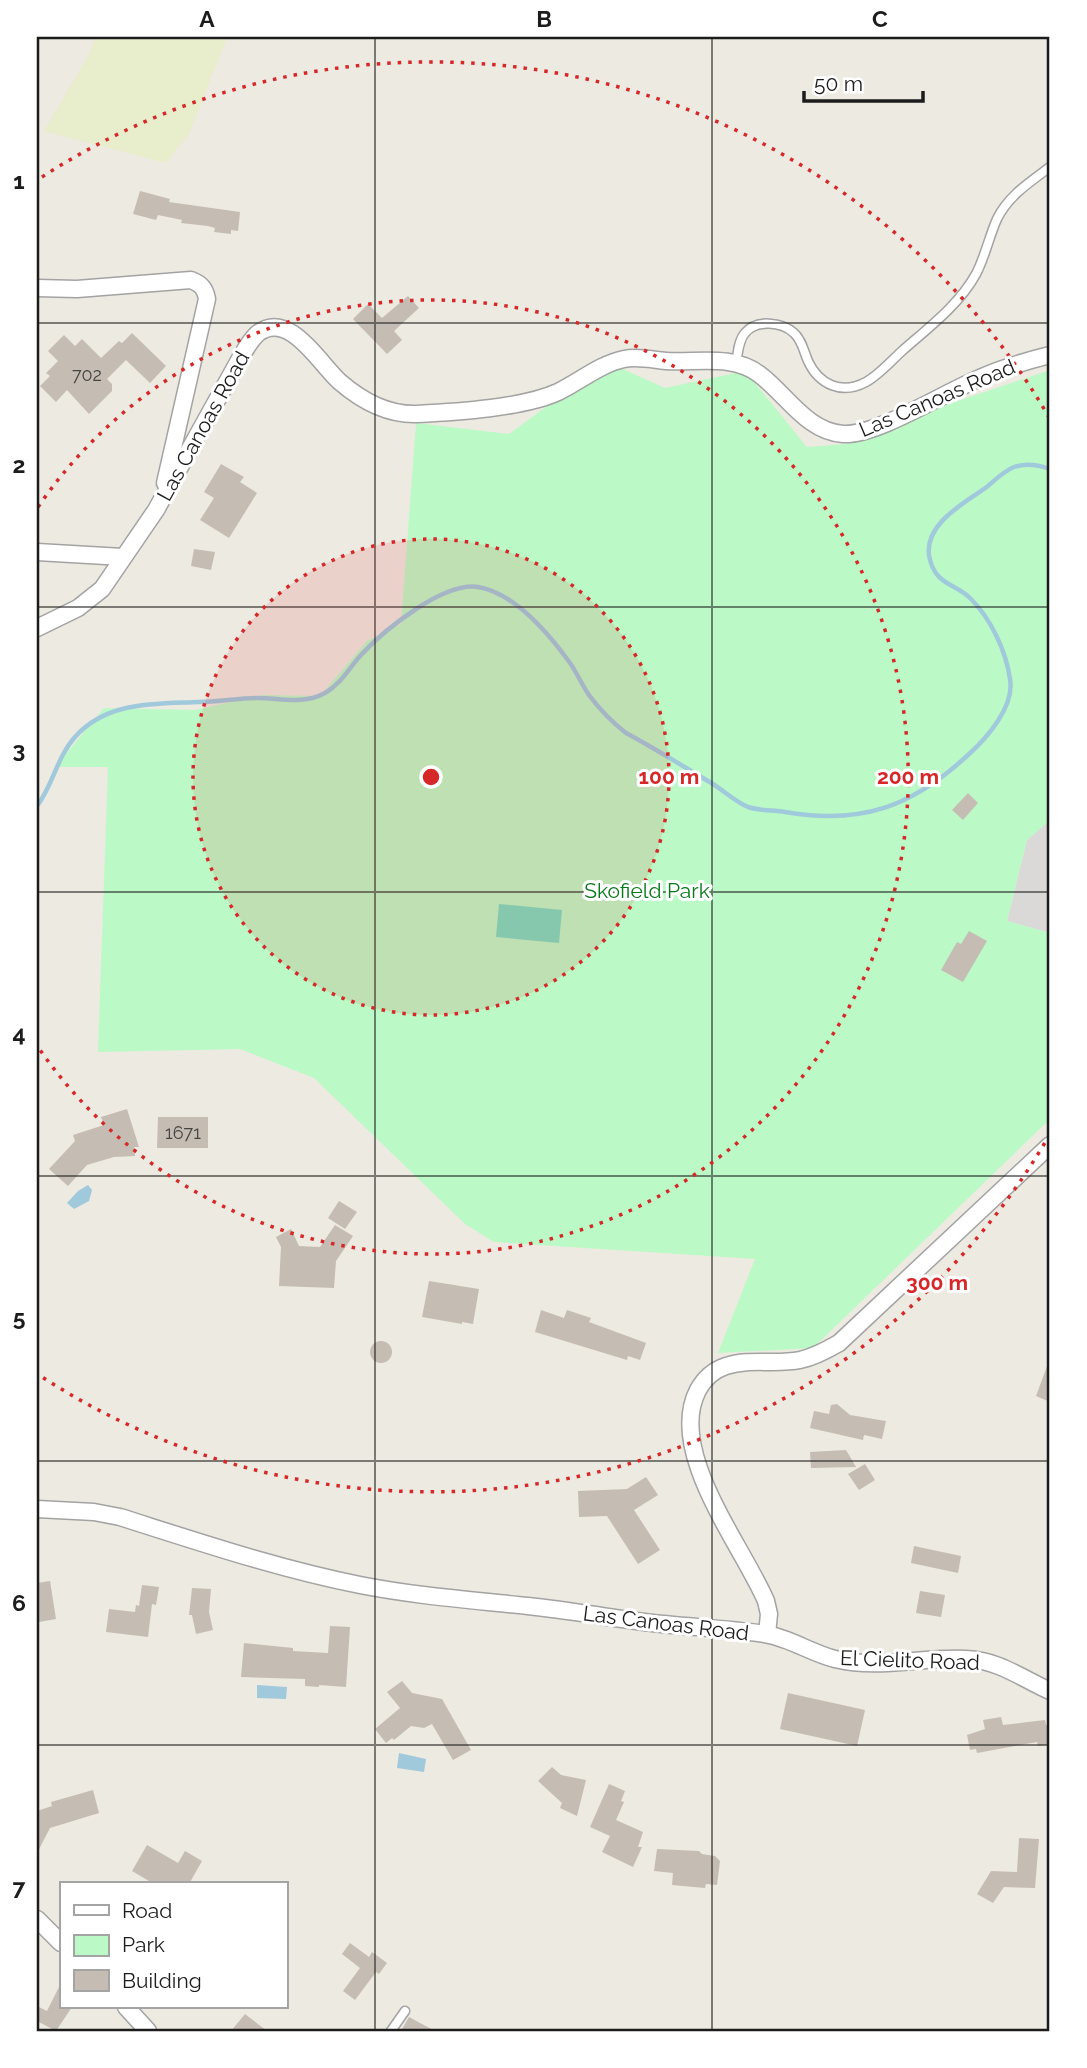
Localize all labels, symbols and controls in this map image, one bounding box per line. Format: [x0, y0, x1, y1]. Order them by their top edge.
text: A [199, 5, 215, 32]
text: B [536, 5, 552, 32]
text: C [872, 5, 888, 32]
scale bar [804, 60, 922, 104]
text: 50 m [814, 71, 863, 96]
text: 1 [13, 167, 25, 194]
street label: Las Canoas Road [152, 347, 254, 505]
street label: Las Canoas Road [855, 354, 1019, 442]
house number: 702 [72, 364, 102, 385]
text: 2 [13, 451, 25, 478]
text: 3 [13, 736, 25, 763]
text: 100 m [639, 764, 699, 789]
text: 200 m [877, 764, 939, 789]
centre of rings [419, 765, 443, 789]
park label: Skofield Park [584, 878, 710, 903]
text: 4 [12, 1020, 26, 1047]
house number: 1671 [165, 1122, 201, 1143]
text: 300 m [906, 1270, 968, 1295]
text: 5 [13, 1304, 26, 1331]
text: 6 [12, 1589, 26, 1616]
street label: Las Canoas Road [582, 1600, 750, 1646]
street label: El Cielito Road [840, 1645, 980, 1675]
text: 7 [13, 1873, 26, 1900]
legend [60, 1882, 287, 2008]
text: Road [122, 1898, 172, 1923]
text: Park [122, 1932, 165, 1957]
text: Building [122, 1968, 202, 1993]

